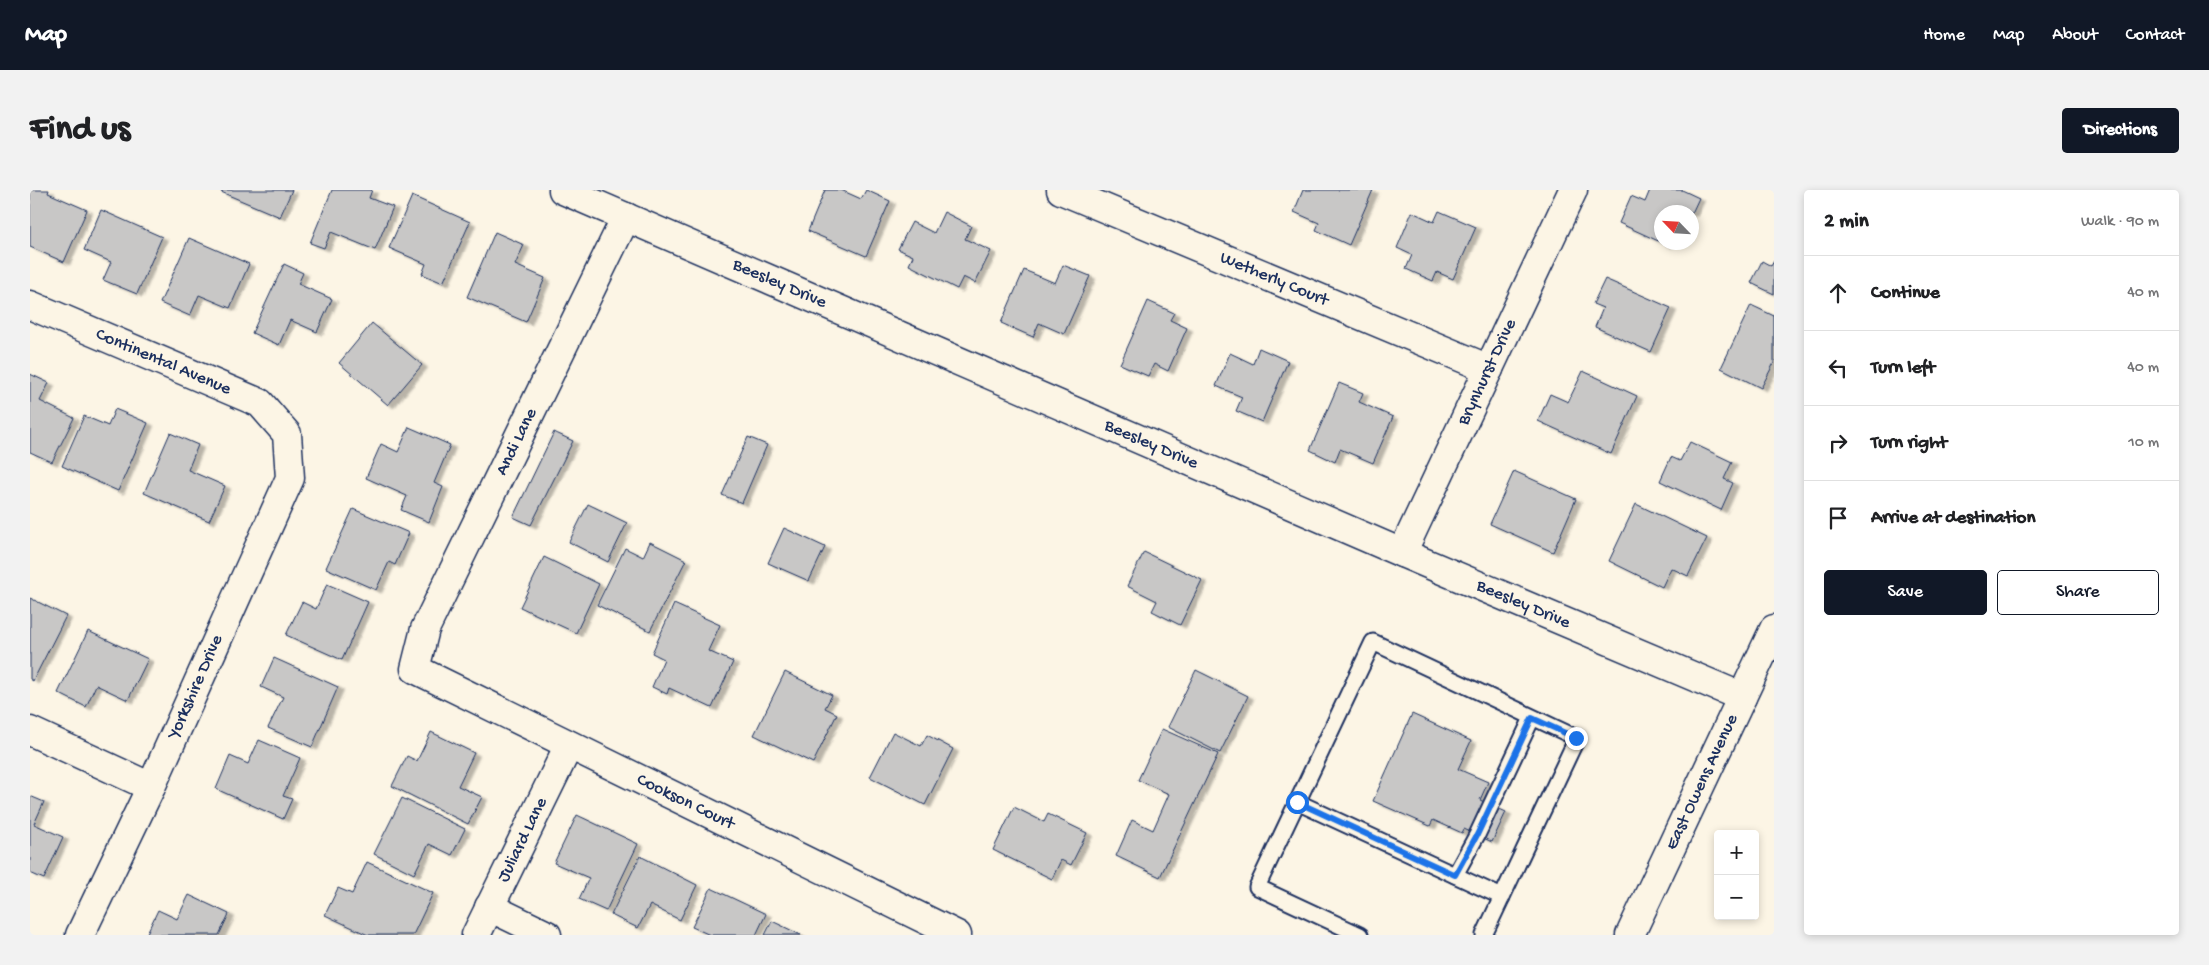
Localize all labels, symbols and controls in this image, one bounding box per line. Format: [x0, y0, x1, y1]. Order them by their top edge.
text: Map [25, 21, 67, 50]
text: Home [1923, 25, 1965, 46]
text: Map [1993, 25, 2024, 46]
text: About [2052, 25, 2098, 46]
text: Contact [2126, 25, 2184, 46]
button: Directions [2062, 108, 2179, 153]
text: Find us [30, 110, 130, 151]
north arrow [1654, 205, 1699, 250]
text: 2 min [1824, 210, 1869, 235]
text: Walk · 90 m [2081, 213, 2159, 232]
street label: Wetherly Court [1217, 247, 1333, 312]
street label: Beesley Drive [729, 254, 830, 313]
icon: ahead [1824, 279, 1852, 307]
text: Continue [1871, 282, 1940, 305]
text: 40 m [2127, 284, 2159, 303]
street label: Brynhurst Drive [1453, 315, 1522, 429]
street label: Continental Avenue [93, 324, 235, 400]
icon: left [1824, 354, 1852, 382]
text: Turn left [1871, 357, 1935, 380]
text: 40 m [2127, 359, 2159, 378]
street label: Andi Lane [492, 404, 543, 479]
street label: Beesley Drive [1100, 415, 1202, 474]
icon: right [1824, 429, 1852, 457]
text: Turn right [1871, 432, 1947, 455]
text: 10 m [2128, 434, 2159, 453]
icon: arrive [1824, 504, 1852, 532]
text: Arrive at destination [1871, 507, 2035, 530]
button: Save [1824, 570, 1987, 615]
button: Share [1997, 570, 2159, 615]
street label: Beesley Drive [1472, 575, 1574, 634]
street label: Yorkshire Drive [163, 631, 229, 744]
street label: East Owens Avenue [1661, 710, 1743, 853]
route end [1565, 727, 1588, 750]
street label: Cookson Court [633, 769, 739, 835]
route start [1286, 791, 1309, 814]
street label: Juliard Lane [493, 793, 552, 886]
map controls [1714, 830, 1759, 920]
button: + [1714, 830, 1759, 875]
button: − [1714, 875, 1759, 920]

